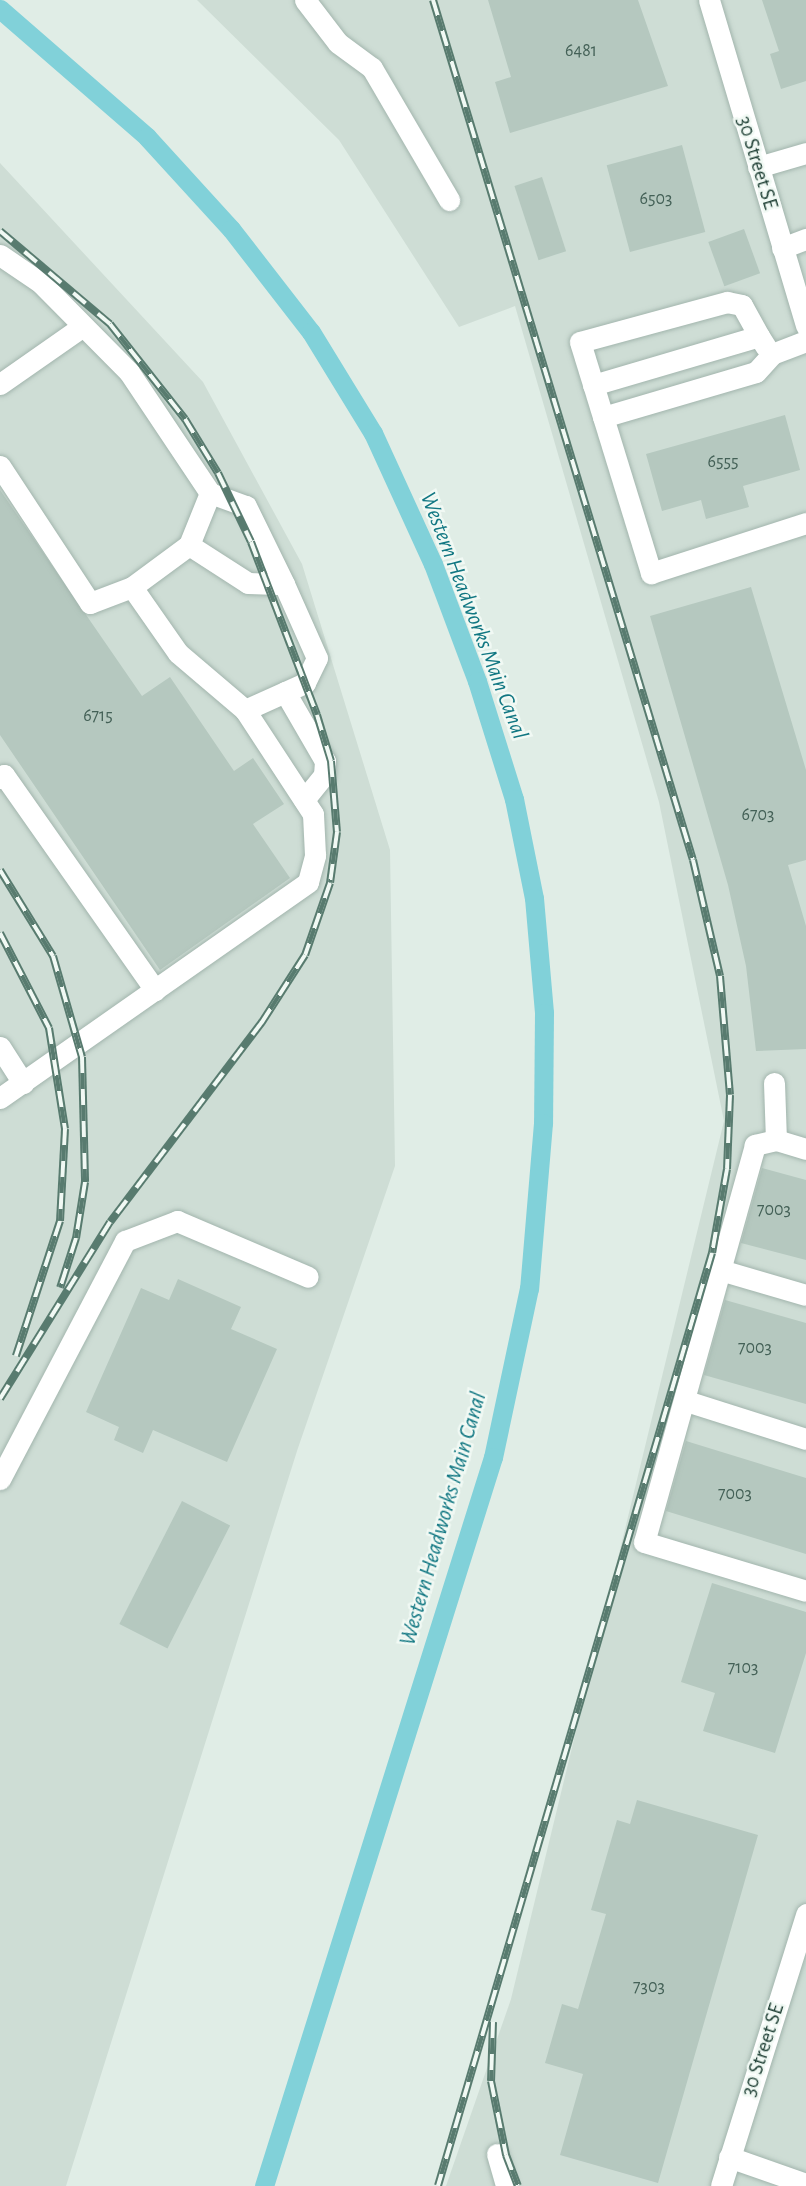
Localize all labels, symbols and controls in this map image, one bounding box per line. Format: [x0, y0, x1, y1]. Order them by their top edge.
house number: 6481 [565, 40, 597, 62]
street label: 30 Street SE [731, 113, 783, 213]
house number: 6503 [640, 188, 672, 210]
house number: 6555 [707, 451, 739, 473]
water label: Western Headworks Main Canal [413, 488, 533, 744]
house number: 6715 [83, 705, 113, 727]
house number: 6703 [742, 804, 774, 826]
house number: 7003 [757, 1199, 791, 1221]
house number: 7003 [738, 1337, 772, 1359]
water label: Western Headworks Main Canal [395, 1389, 493, 1649]
house number: 7003 [718, 1483, 752, 1505]
house number: 7103 [728, 1657, 758, 1679]
house number: 7303 [633, 1976, 665, 1998]
street label: 30 Street SE [736, 2000, 790, 2100]

